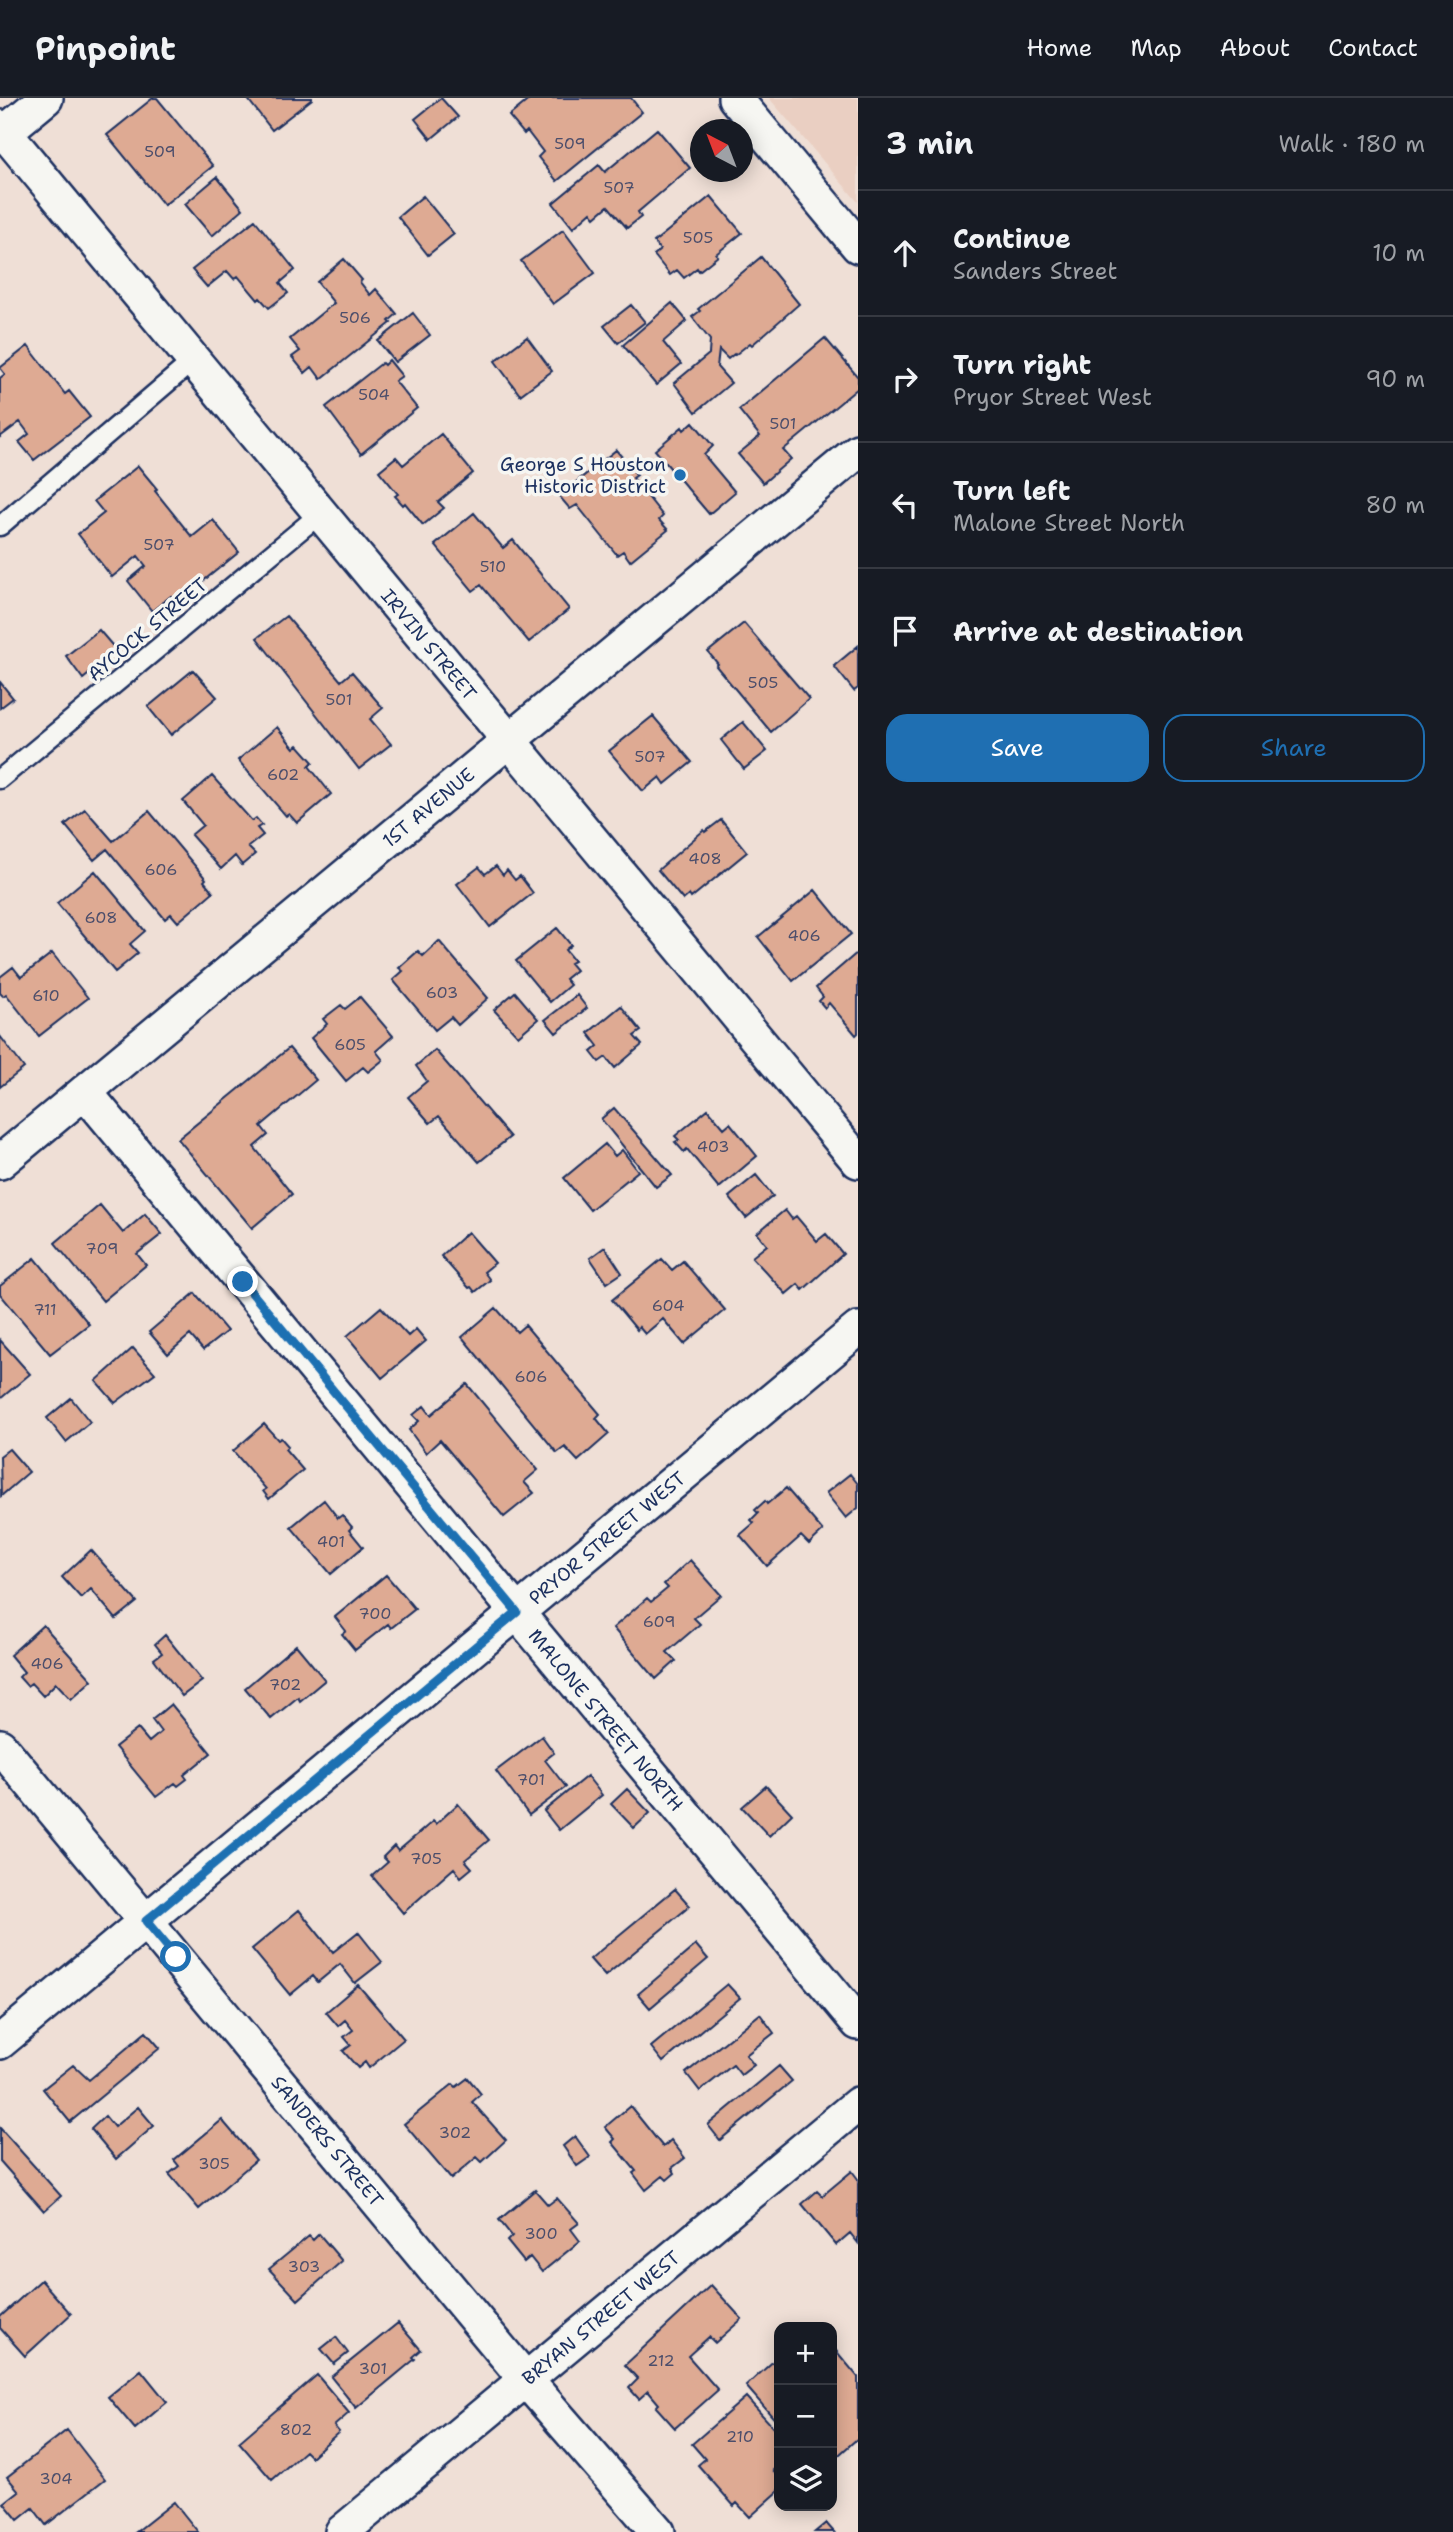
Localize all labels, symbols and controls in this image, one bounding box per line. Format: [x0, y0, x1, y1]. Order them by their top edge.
text: Pinpoint [35, 26, 176, 71]
text: Home [1026, 32, 1092, 64]
text: Map [1130, 32, 1182, 64]
text: About [1220, 32, 1290, 64]
text: Contact [1328, 32, 1418, 64]
north arrow [690, 119, 753, 182]
text: 3 min [886, 123, 973, 164]
text: Walk · 180 m [1279, 129, 1425, 159]
house number: 509 [554, 133, 586, 154]
house number: 509 [144, 141, 176, 162]
house number: 507 [603, 177, 635, 198]
text: Continue [953, 221, 1071, 256]
house number: 505 [683, 227, 713, 248]
icon: ahead [886, 234, 924, 272]
text: 10 m [1372, 238, 1425, 268]
text: Sanders Street [953, 256, 1118, 286]
house number: 506 [339, 307, 371, 328]
text: Turn right [953, 347, 1091, 382]
icon: right [886, 360, 924, 398]
text: 90 m [1365, 364, 1425, 394]
text: Pryor Street West [953, 382, 1152, 412]
house number: 504 [358, 384, 390, 405]
house number: 501 [769, 413, 797, 434]
place label: George S Houston Historic District [500, 452, 666, 499]
marker: George S Houston Historic District [672, 467, 688, 483]
text: Turn left [953, 473, 1070, 508]
icon: left [886, 486, 924, 524]
text: 80 m [1366, 490, 1425, 520]
text: Malone Street North [953, 508, 1185, 538]
house number: 507 [143, 534, 175, 555]
house number: 510 [480, 556, 506, 577]
street label: AYCOCK STREET [82, 572, 212, 687]
street label: IRVIN STREET [375, 584, 482, 705]
icon: arrive [886, 612, 924, 650]
text: Arrive at destination [953, 614, 1243, 649]
house number: 505 [748, 672, 778, 693]
house number: 501 [325, 689, 353, 710]
button: Save [886, 714, 1149, 782]
button: Share [1163, 714, 1425, 782]
house number: 507 [634, 746, 666, 767]
street label: 1ST AVENUE [377, 762, 480, 853]
house number: 602 [267, 764, 299, 785]
house number: 408 [688, 848, 722, 869]
house number: 606 [145, 859, 177, 880]
house number: 608 [85, 907, 117, 928]
house number: 406 [787, 925, 821, 946]
house number: 603 [426, 982, 458, 1003]
house number: 610 [32, 985, 60, 1006]
house number: 605 [334, 1034, 366, 1055]
house number: 403 [697, 1136, 729, 1157]
house number: 709 [86, 1238, 118, 1259]
route end [227, 1266, 258, 1297]
house number: 604 [652, 1295, 684, 1316]
house number: 711 [33, 1299, 57, 1320]
house number: 606 [515, 1366, 547, 1387]
street label: PRYOR STREET WEST [524, 1466, 691, 1610]
house number: 401 [317, 1531, 345, 1552]
house number: 700 [358, 1603, 392, 1624]
house number: 609 [643, 1611, 675, 1632]
street label: MALONE STREET NORTH [523, 1624, 689, 1817]
house number: 406 [30, 1653, 64, 1674]
house number: 702 [269, 1674, 301, 1695]
house number: 701 [517, 1769, 545, 1790]
house number: 705 [410, 1848, 442, 1869]
route start [160, 1941, 191, 1972]
street label: SANDERS STREET [266, 2070, 389, 2212]
house number: 302 [439, 2122, 471, 2143]
house number: 305 [198, 2153, 230, 2174]
house number: 300 [524, 2223, 558, 2244]
street label: BRYAN STREET WEST [517, 2245, 685, 2391]
house number: 303 [288, 2256, 320, 2277]
map controls [774, 2322, 837, 2511]
button: + [774, 2322, 837, 2385]
house number: 212 [647, 2350, 675, 2371]
house number: 301 [359, 2358, 387, 2379]
button: − [774, 2385, 837, 2448]
house number: 802 [280, 2419, 312, 2440]
house number: 210 [726, 2426, 754, 2447]
button: layers [774, 2448, 837, 2511]
house number: 304 [40, 2468, 72, 2489]

